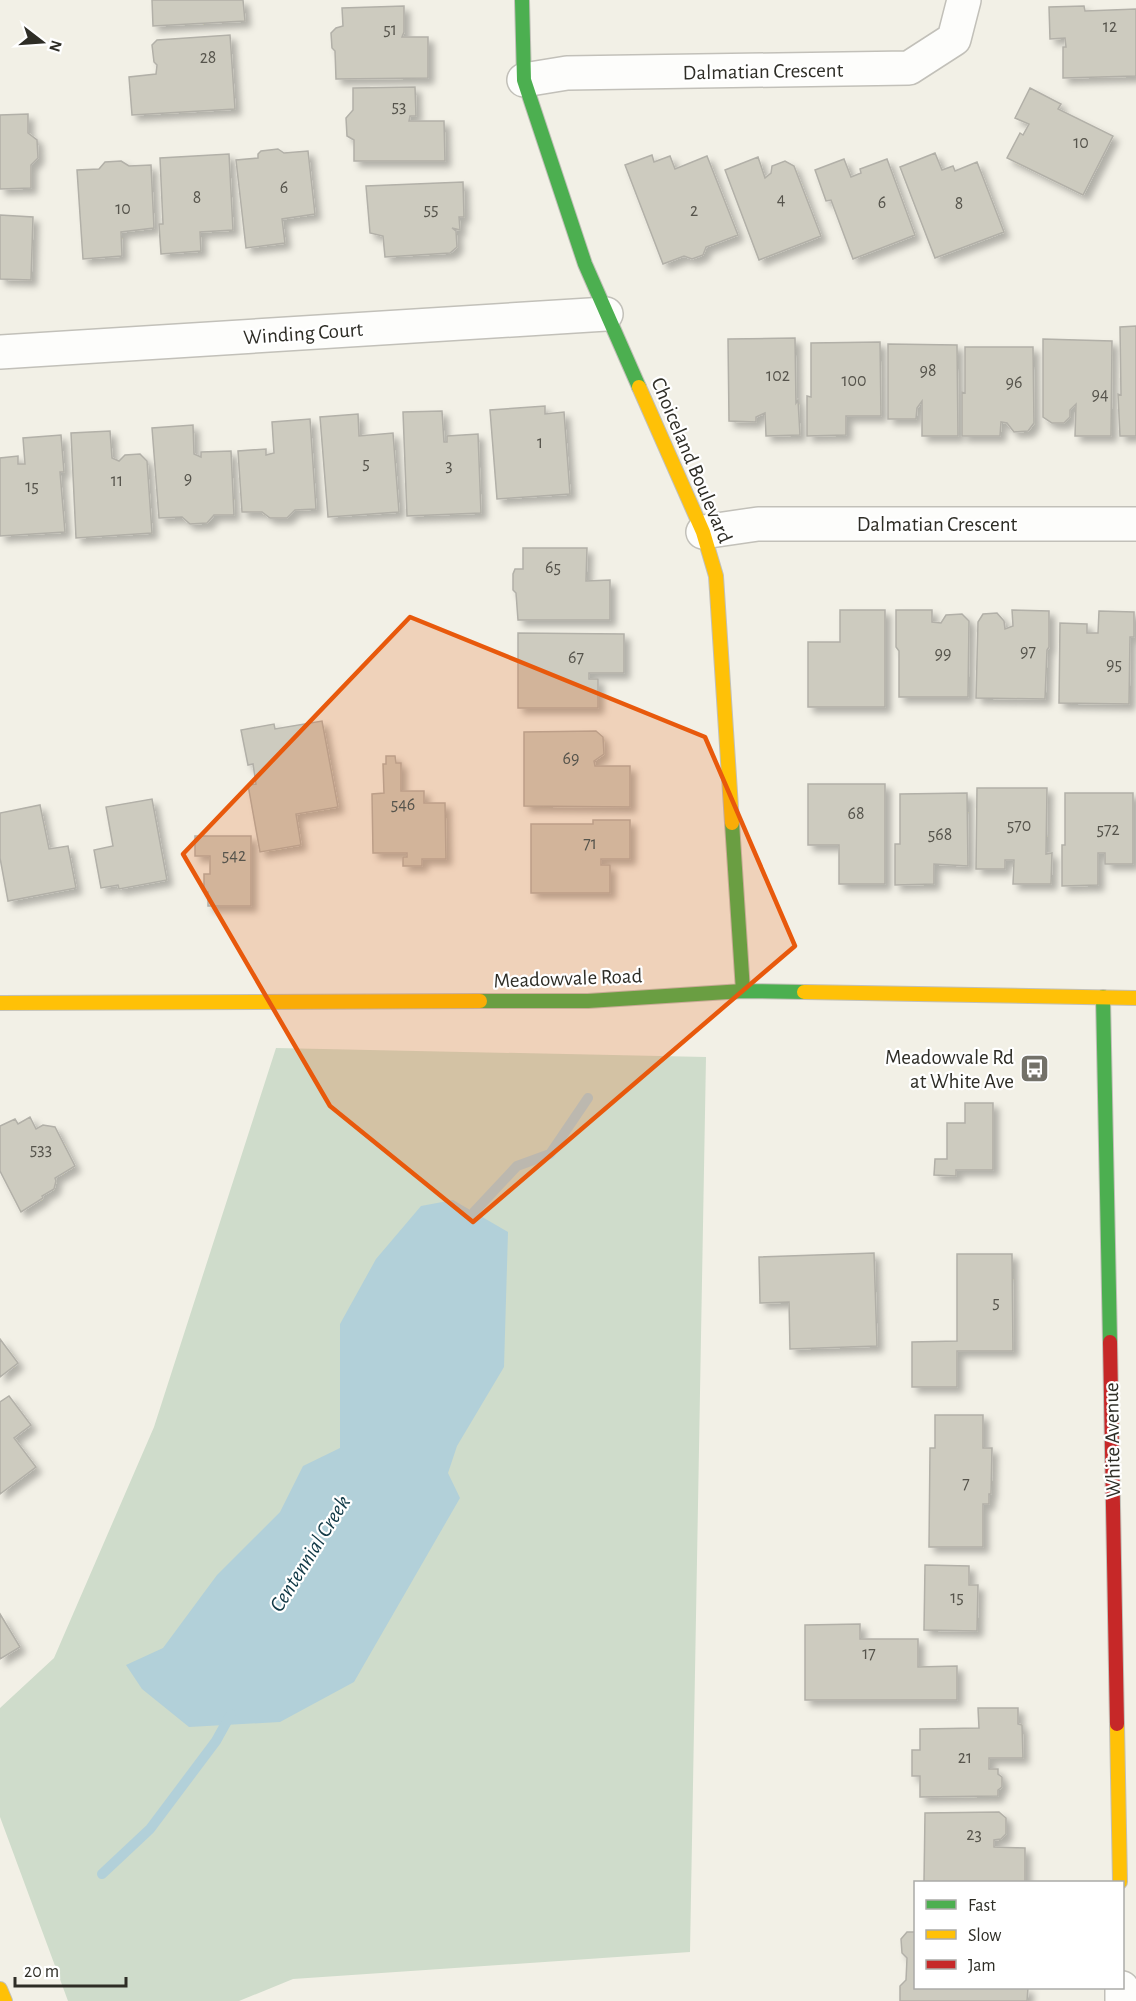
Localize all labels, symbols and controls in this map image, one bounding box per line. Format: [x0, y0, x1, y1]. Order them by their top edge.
north arrow [12, 12, 72, 72]
house number: 12 [1103, 18, 1117, 36]
house number: 51 [383, 21, 397, 39]
text: N [46, 38, 65, 54]
house number: 28 [200, 49, 216, 67]
street label: Dalmatian Crescent [683, 60, 844, 83]
house number: 53 [392, 98, 406, 116]
house number: 10 [1073, 134, 1089, 152]
house number: 6 [280, 179, 288, 197]
house number: 8 [193, 189, 201, 207]
house number: 4 [777, 191, 786, 209]
house number: 6 [878, 194, 886, 212]
house number: 8 [955, 195, 963, 213]
house number: 10 [115, 200, 131, 218]
house number: 55 [423, 201, 439, 219]
house number: 2 [690, 202, 698, 220]
street label: Winding Court [242, 319, 364, 348]
house number: 98 [920, 362, 937, 380]
house number: 102 [766, 367, 790, 385]
house number: 100 [841, 372, 867, 390]
street label: Choiceland Boulevard [647, 374, 736, 546]
house number: 96 [1006, 374, 1022, 392]
house number: 94 [1091, 386, 1109, 404]
house number: 1 [537, 434, 543, 452]
house number: 5 [362, 455, 370, 473]
house number: 3 [445, 457, 453, 475]
house number: 9 [184, 470, 192, 488]
house number: 11 [111, 472, 123, 490]
house number: 15 [25, 478, 39, 496]
street label: Dalmatian Crescent [857, 514, 1018, 535]
house number: 65 [545, 559, 561, 577]
house number: 97 [1020, 643, 1036, 661]
house number: 99 [935, 645, 951, 663]
house number: 67 [568, 649, 584, 667]
house number: 95 [1106, 656, 1122, 674]
house number: 69 [563, 750, 579, 768]
house number: 546 [391, 796, 415, 814]
house number: 68 [848, 805, 865, 823]
house number: 570 [1007, 817, 1031, 835]
house number: 572 [1096, 821, 1120, 839]
house number: 568 [928, 826, 952, 844]
house number: 71 [583, 835, 597, 853]
house number: 542 [222, 847, 246, 865]
street label: Meadowvale Road [493, 965, 643, 992]
place label: Meadowvale Rd at White Ave [885, 1047, 1014, 1092]
bus stop icon: Meadowvale Rd at White Ave [1019, 1053, 1051, 1085]
house number: 533 [30, 1141, 52, 1159]
house number: 5 [992, 1294, 1000, 1312]
street label: White Avenue [1101, 1382, 1124, 1498]
house number: 7 [962, 1475, 970, 1493]
water label: Centennial Creek [265, 1491, 354, 1616]
house number: 15 [950, 1589, 964, 1607]
house number: 17 [862, 1645, 876, 1663]
house number: 21 [958, 1749, 972, 1767]
house number: 23 [966, 1826, 982, 1844]
legend [914, 1881, 1124, 1989]
text: Fast [968, 1897, 996, 1915]
text: Slow [968, 1927, 1001, 1945]
scale bar [15, 1950, 126, 1988]
text: Jam [968, 1957, 996, 1975]
text: 20 m [24, 1963, 59, 1981]

